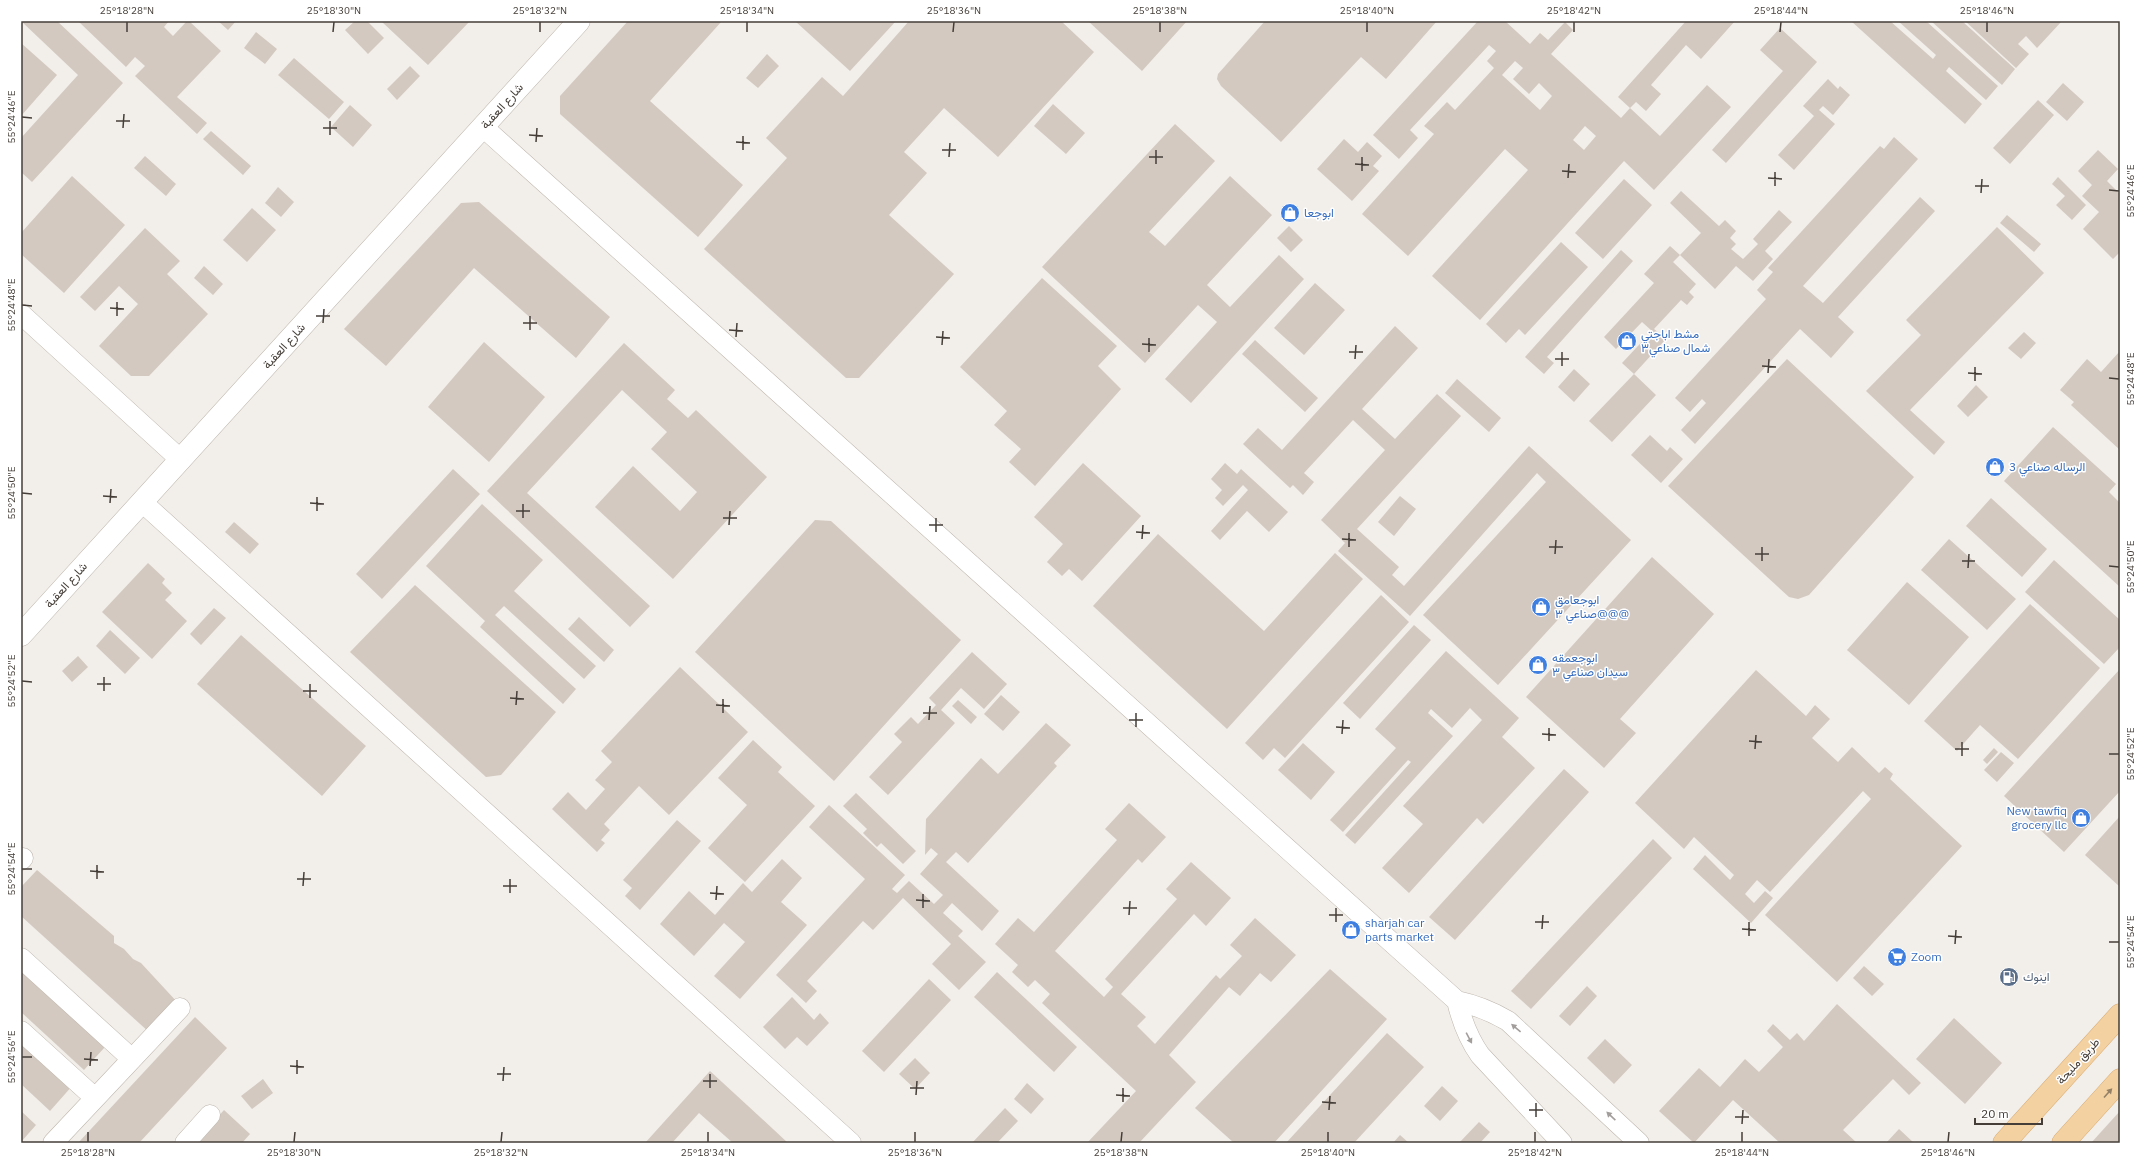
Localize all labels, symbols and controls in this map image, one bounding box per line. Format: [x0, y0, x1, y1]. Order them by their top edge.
text: 25°18'28"N [100, 4, 154, 17]
text: 25°18'30"N [307, 4, 361, 17]
text: 25°18'32"N [513, 4, 567, 17]
text: 25°18'34"N [720, 4, 774, 17]
text: 25°18'36"N [927, 4, 981, 17]
text: 25°18'38"N [1133, 4, 1187, 17]
text: 25°18'40"N [1340, 4, 1394, 17]
text: 25°18'42"N [1547, 4, 1601, 17]
text: 25°18'44"N [1754, 4, 1808, 17]
text: 25°18'46"N [1960, 4, 2014, 17]
street label: شارع العقبة [477, 80, 528, 133]
text: 55°24'46"E [5, 90, 18, 144]
text: 55°24'46"E [2124, 164, 2137, 218]
shop icon: ابوجعا [1279, 202, 1301, 224]
place label: ابوجعا [1304, 205, 1334, 221]
text: 55°24'48"E [5, 278, 18, 332]
street label: شارع العقبة [259, 320, 310, 373]
place label: مشط اباجتي شمال صناعي٣ [1641, 326, 1710, 358]
shop icon: مشط اباجتي شمال صناعي٣ [1616, 330, 1638, 352]
text: 55°24'48"E [2124, 352, 2137, 406]
shop icon: الرساله صناعي 3 [1984, 456, 2006, 478]
place label: الرساله صناعي 3 [2009, 459, 2085, 477]
text: 55°24'50"E [5, 466, 18, 520]
text: 55°24'50"E [2124, 540, 2137, 594]
street label: شارع العقبة [41, 559, 92, 612]
place label: ابوجعامق صناعي ٣@@@ [1555, 592, 1629, 624]
shop icon: ابوجعامق صناعي ٣@@@ [1530, 596, 1552, 618]
place label: ابوجعمقه سيدان صناعي ٣ [1552, 650, 1628, 682]
text: 55°24'52"E [5, 654, 18, 708]
shop icon: ابوجعمقه سيدان صناعي ٣ [1527, 654, 1549, 676]
text: 55°24'52"E [2124, 727, 2137, 781]
place label: New tawfiq grocery llc [2006, 803, 2067, 832]
shop icon: New tawfiq grocery llc [2070, 807, 2092, 829]
text: 55°24'54"E [5, 842, 18, 896]
place label: sharjah car parts market [1365, 915, 1434, 944]
text: 55°24'54"E [2124, 915, 2137, 969]
shop icon: sharjah car parts market [1340, 919, 1362, 941]
supermarket icon: Zoom [1886, 946, 1908, 968]
place label: Zoom [1911, 949, 1942, 964]
fuel station icon: اينوك [1998, 966, 2020, 988]
place label: اينوك [2023, 969, 2049, 985]
one-way arrow [1510, 1023, 1521, 1032]
text: 55°24'56"E [5, 1030, 18, 1084]
one-way arrow [1466, 1032, 1473, 1044]
street label: طريق مليحة [2053, 1034, 2103, 1088]
one-way arrow [2103, 1088, 2112, 1099]
scale bar [1975, 1100, 2042, 1126]
text: 20 m [1981, 1106, 2009, 1121]
one-way arrow [1606, 1112, 1616, 1121]
text: 25°18'28"N [61, 1146, 115, 1159]
text: 25°18'30"N [267, 1146, 321, 1159]
text: 25°18'32"N [474, 1146, 528, 1159]
text: 25°18'34"N [681, 1146, 735, 1159]
text: 25°18'36"N [888, 1146, 942, 1159]
text: 25°18'38"N [1094, 1146, 1148, 1159]
text: 25°18'40"N [1301, 1146, 1355, 1159]
text: 25°18'42"N [1508, 1146, 1562, 1159]
text: 25°18'44"N [1715, 1146, 1769, 1159]
text: 25°18'46"N [1921, 1146, 1975, 1159]

